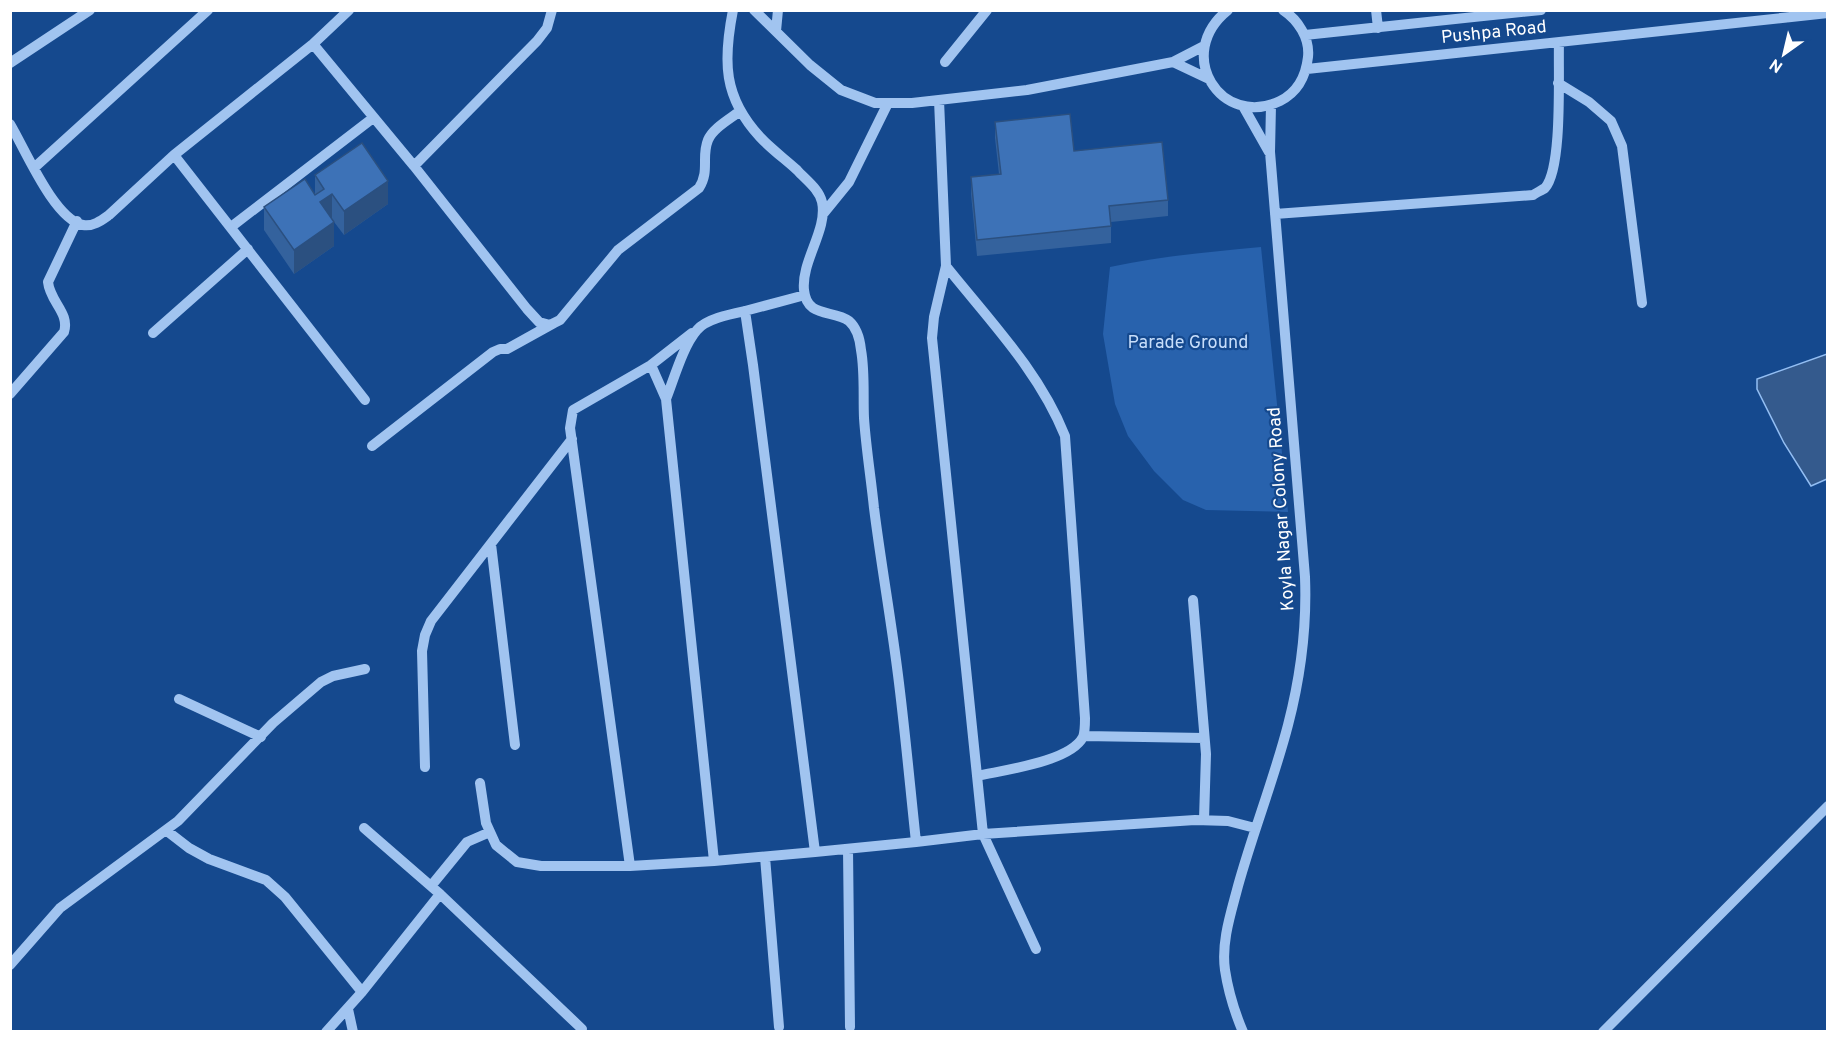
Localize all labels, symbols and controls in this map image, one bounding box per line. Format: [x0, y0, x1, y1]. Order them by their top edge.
street label: Pushpa Road [1440, 16, 1548, 50]
north arrow [1754, 24, 1814, 84]
text: N [1766, 53, 1787, 76]
park label: Parade Ground [1128, 332, 1248, 355]
street label: Koyla Nagar Colony Road [1263, 406, 1301, 612]

